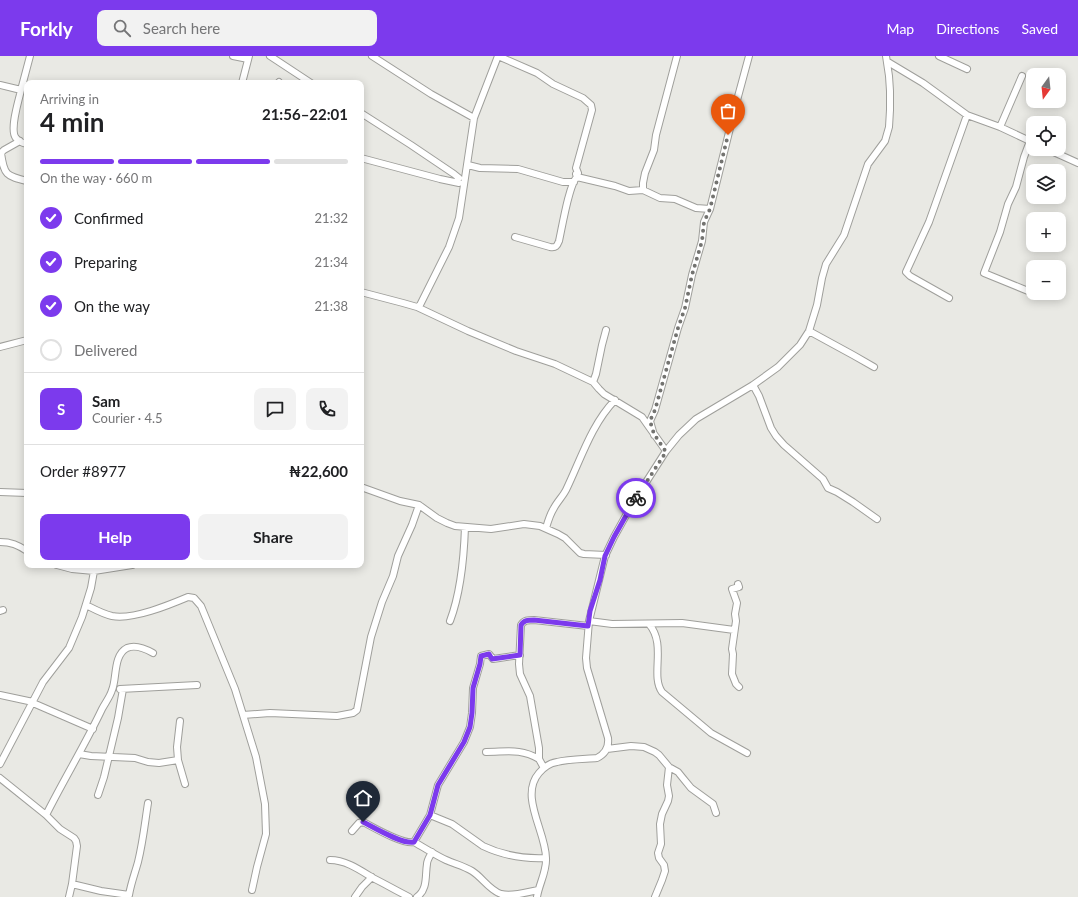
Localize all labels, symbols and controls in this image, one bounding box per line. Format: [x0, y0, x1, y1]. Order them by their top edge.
search box [97, 10, 377, 46]
text: Forkly [20, 17, 73, 40]
icon: search [111, 17, 133, 39]
text: Search here [143, 19, 220, 37]
text: Map [887, 20, 914, 37]
text: Directions [936, 20, 999, 37]
text: Saved [1021, 20, 1058, 37]
north arrow [1026, 68, 1066, 108]
map controls [1026, 68, 1066, 300]
text: Arriving in [40, 91, 99, 107]
pin [711, 94, 745, 135]
icon: bag [717, 100, 739, 122]
text: 21:56–22:01 [262, 105, 348, 123]
text: 4 min [40, 106, 104, 138]
button: locate [1026, 116, 1066, 156]
button: layers [1026, 164, 1066, 204]
text: On the way · 660 m [40, 170, 152, 186]
icon: check [40, 207, 62, 229]
text: Confirmed [74, 209, 143, 227]
text: 21:32 [315, 210, 348, 226]
button: + [1026, 212, 1066, 252]
icon: check [40, 251, 62, 273]
text: Preparing [74, 253, 137, 271]
text: 21:34 [315, 254, 348, 270]
button: − [1026, 260, 1066, 300]
icon: check [40, 295, 62, 317]
text: On the way [74, 297, 150, 315]
text: 21:38 [315, 298, 348, 314]
text: Delivered [74, 341, 137, 359]
button: chat [254, 388, 296, 430]
button: phone [306, 388, 348, 430]
text: Sam [92, 392, 120, 410]
text: S [57, 400, 65, 418]
text: Courier · 4.5 [92, 410, 163, 426]
text: Order #8977 [40, 462, 126, 480]
text: ₦22,600 [289, 462, 348, 480]
courier [616, 478, 656, 518]
icon: bike [625, 487, 647, 509]
button: Help [40, 514, 190, 560]
button: Share [198, 514, 348, 560]
pin [346, 781, 380, 822]
icon: home [352, 787, 374, 809]

